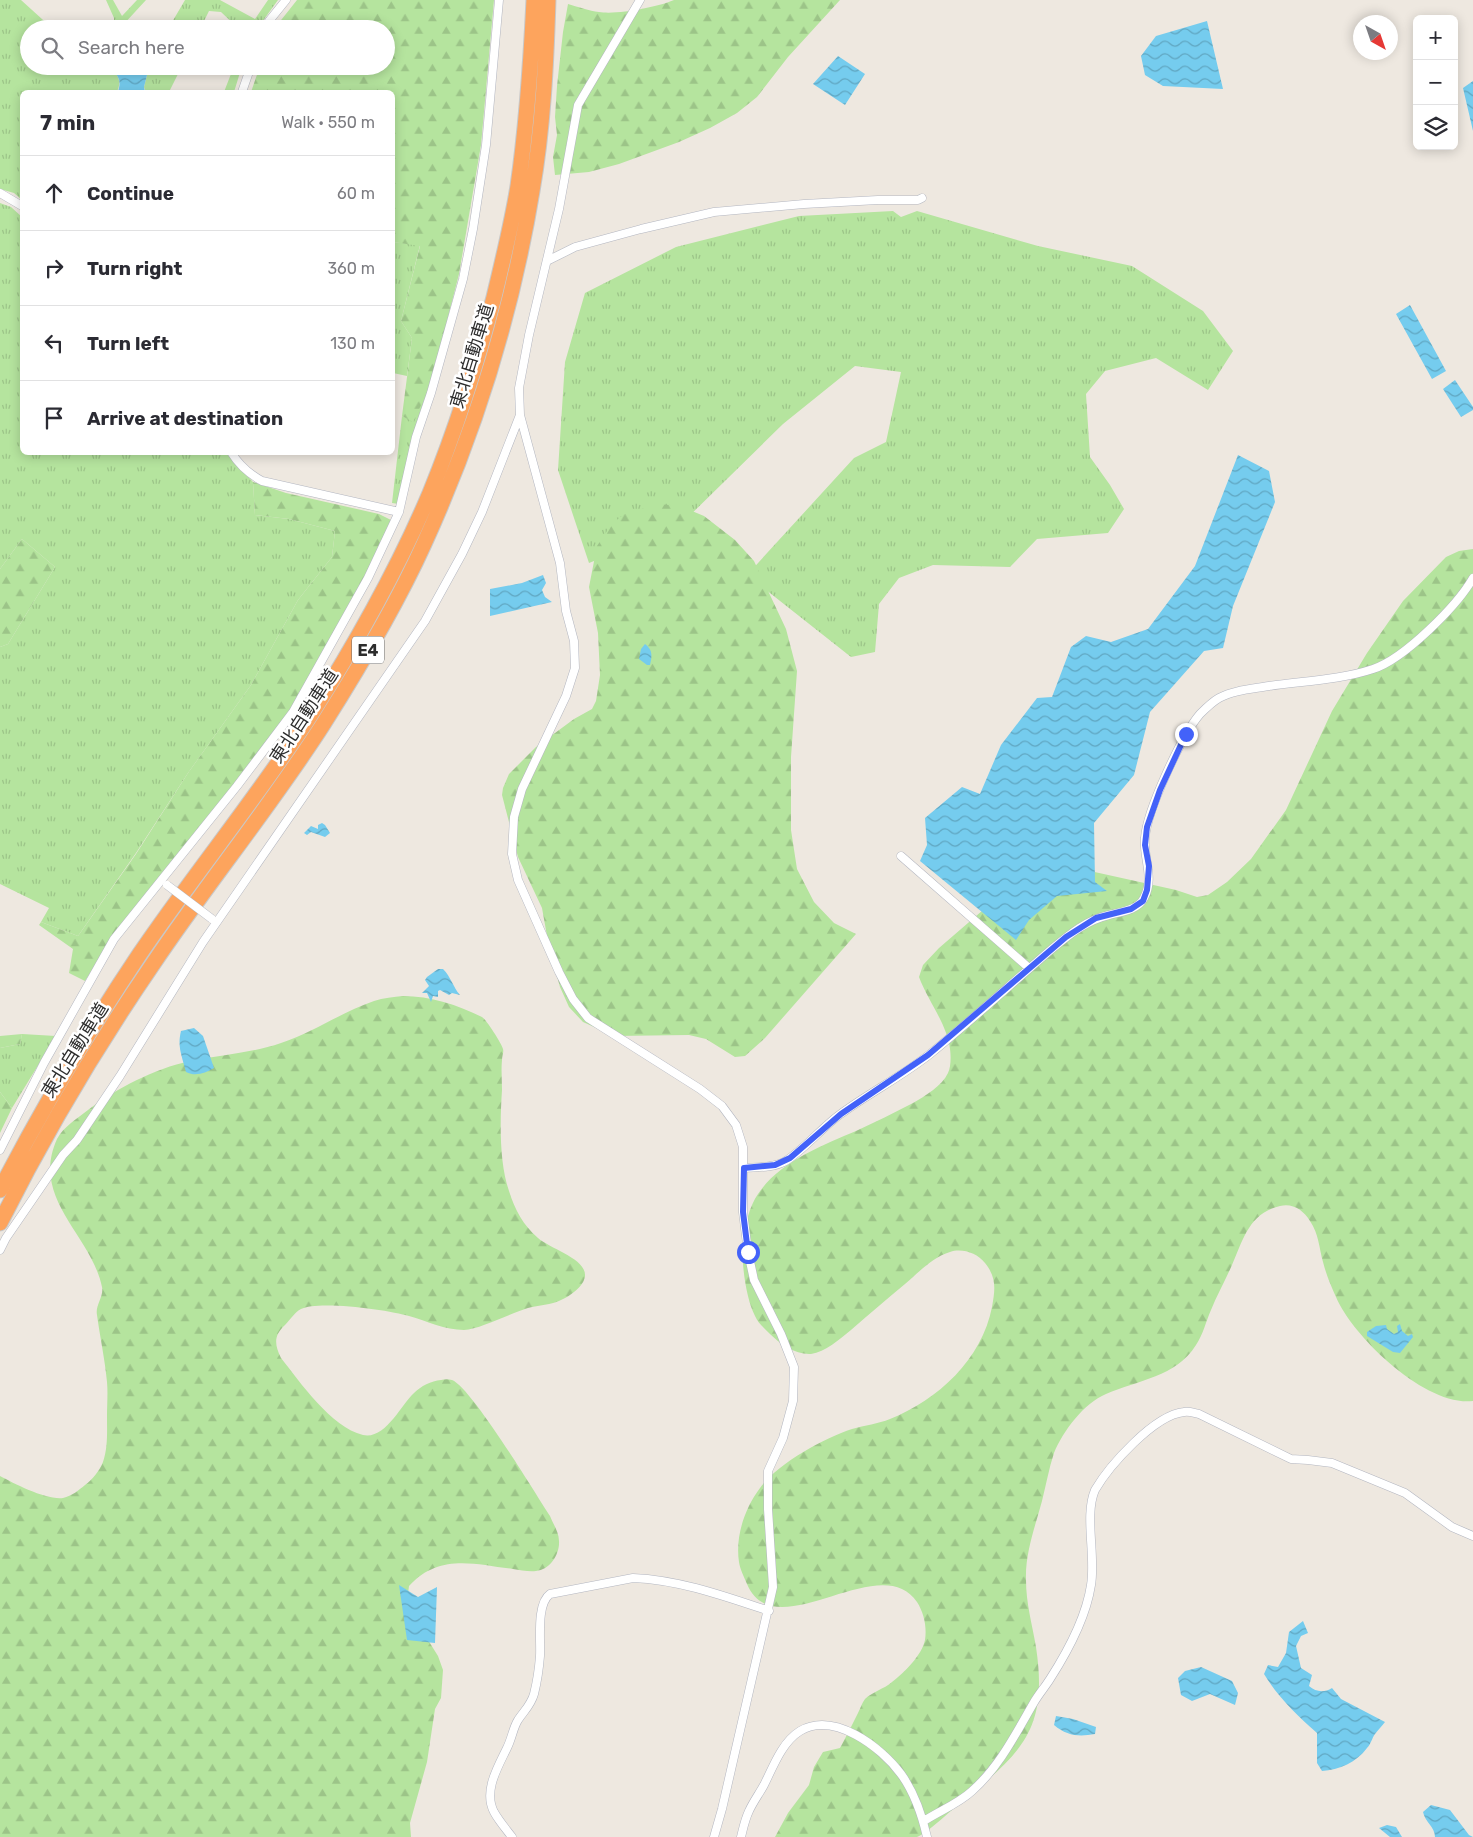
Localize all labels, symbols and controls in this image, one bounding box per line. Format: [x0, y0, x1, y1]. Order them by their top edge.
north arrow [1353, 15, 1398, 60]
map controls [1413, 15, 1458, 150]
button: + [1413, 15, 1458, 60]
search box [20, 20, 395, 75]
icon: search [38, 34, 66, 62]
text: Search here [78, 36, 185, 59]
button: − [1413, 60, 1458, 105]
button: layers [1413, 105, 1458, 150]
text: 7 min [40, 110, 95, 135]
text: Walk · 550 m [281, 113, 375, 132]
icon: ahead [40, 179, 68, 207]
text: Continue [87, 182, 174, 205]
text: 60 m [337, 184, 375, 203]
icon: right [40, 254, 68, 282]
text: Turn right [87, 257, 182, 280]
text: 360 m [327, 259, 375, 278]
street label: 東北自動車道 [446, 301, 498, 411]
icon: left [40, 329, 68, 357]
text: Turn left [87, 332, 169, 355]
text: 130 m [330, 334, 375, 353]
icon: arrive [40, 404, 68, 432]
text: Arrive at destination [87, 407, 283, 430]
road number: E4 [352, 636, 384, 664]
street label: 東北自動車道 [265, 665, 343, 767]
route end [1175, 723, 1198, 746]
street label: 東北自動車道 [37, 998, 113, 1102]
route start [737, 1241, 760, 1264]

